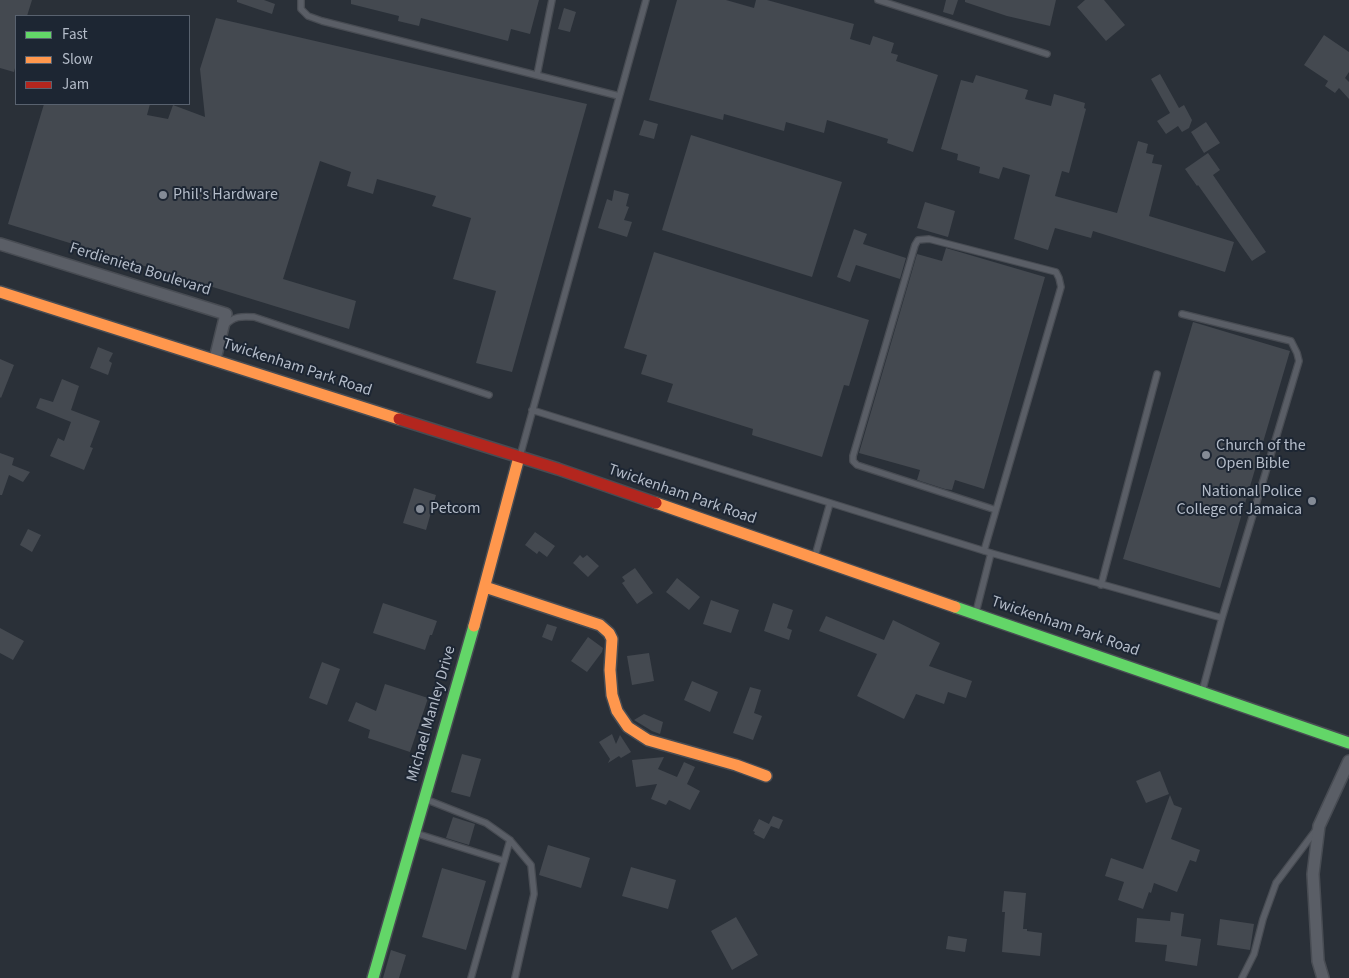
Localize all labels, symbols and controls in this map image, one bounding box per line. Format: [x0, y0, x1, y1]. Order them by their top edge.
legend [15, 15, 190, 105]
text: Fast [62, 24, 88, 45]
text: Slow [62, 49, 93, 70]
text: Jam [62, 74, 89, 95]
place label: Phil's Hardware [173, 185, 278, 205]
marker: Phil's Hardware [157, 189, 169, 201]
street label: Ferdienieta Boulevard [67, 239, 213, 301]
street label: Twickenham Park Road [220, 335, 374, 401]
place label: Church of the Open Bible [1216, 436, 1306, 474]
marker: Church of the Open Bible [1200, 449, 1212, 461]
street label: Twickenham Park Road [605, 461, 759, 529]
place label: National Police College of Jamaica [1177, 482, 1302, 520]
marker: National Police College of Jamaica [1306, 495, 1318, 507]
place label: Petcom [430, 499, 481, 519]
marker: Petcom [414, 503, 426, 515]
street label: Twickenham Park Road [988, 593, 1142, 661]
street label: Michael Manley Drive [403, 644, 461, 784]

